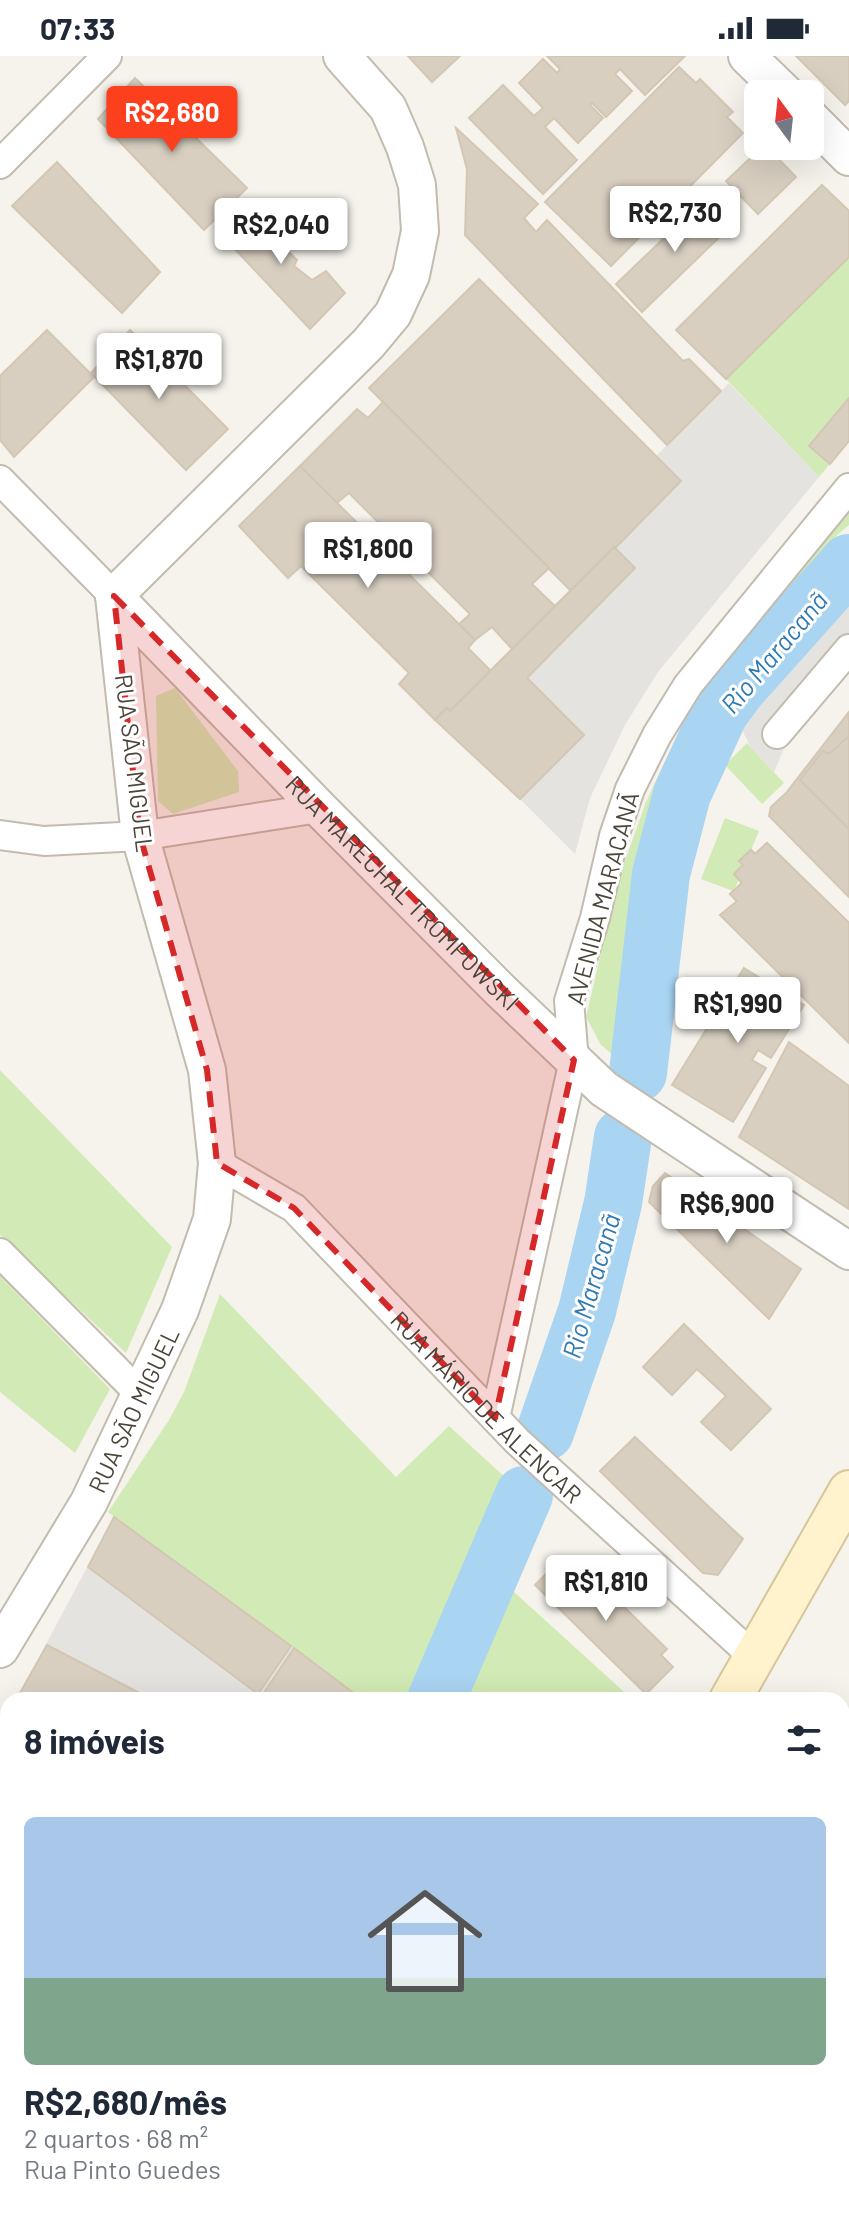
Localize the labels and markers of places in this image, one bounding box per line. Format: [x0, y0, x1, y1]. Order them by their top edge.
pin: R$2,680 [98, 86, 246, 154]
pin: R$2,730 [601, 186, 749, 254]
pin: R$2,040 [207, 198, 355, 266]
pin: R$1,870 [85, 333, 233, 401]
pin: R$1,800 [294, 522, 442, 590]
pin: R$1,990 [664, 977, 812, 1045]
pin: R$6,900 [653, 1177, 801, 1245]
pin: R$1,810 [532, 1555, 680, 1623]

